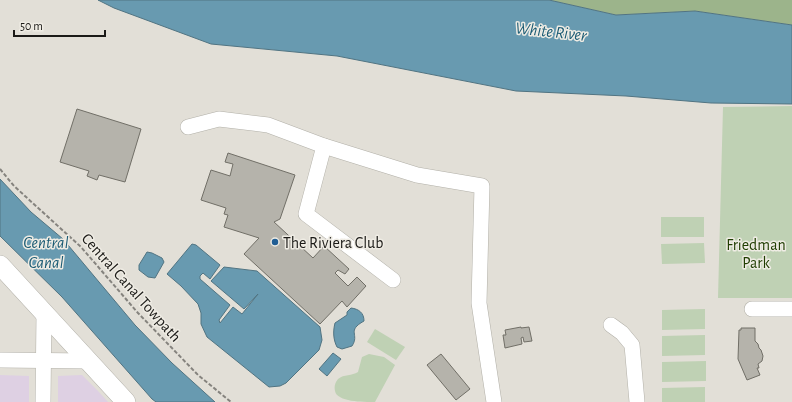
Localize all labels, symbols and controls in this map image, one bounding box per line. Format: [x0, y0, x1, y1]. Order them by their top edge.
scale bar [14, 12, 105, 38]
water label: White River [514, 19, 588, 44]
text: 50 m [20, 20, 43, 32]
street label: Central Canal Towpath [79, 230, 184, 345]
water label: Central Canal [23, 234, 69, 271]
place label: The Riviera Club [283, 235, 383, 251]
marker: The Riviera Club [270, 237, 280, 247]
park label: Friedman Park [726, 237, 786, 271]

